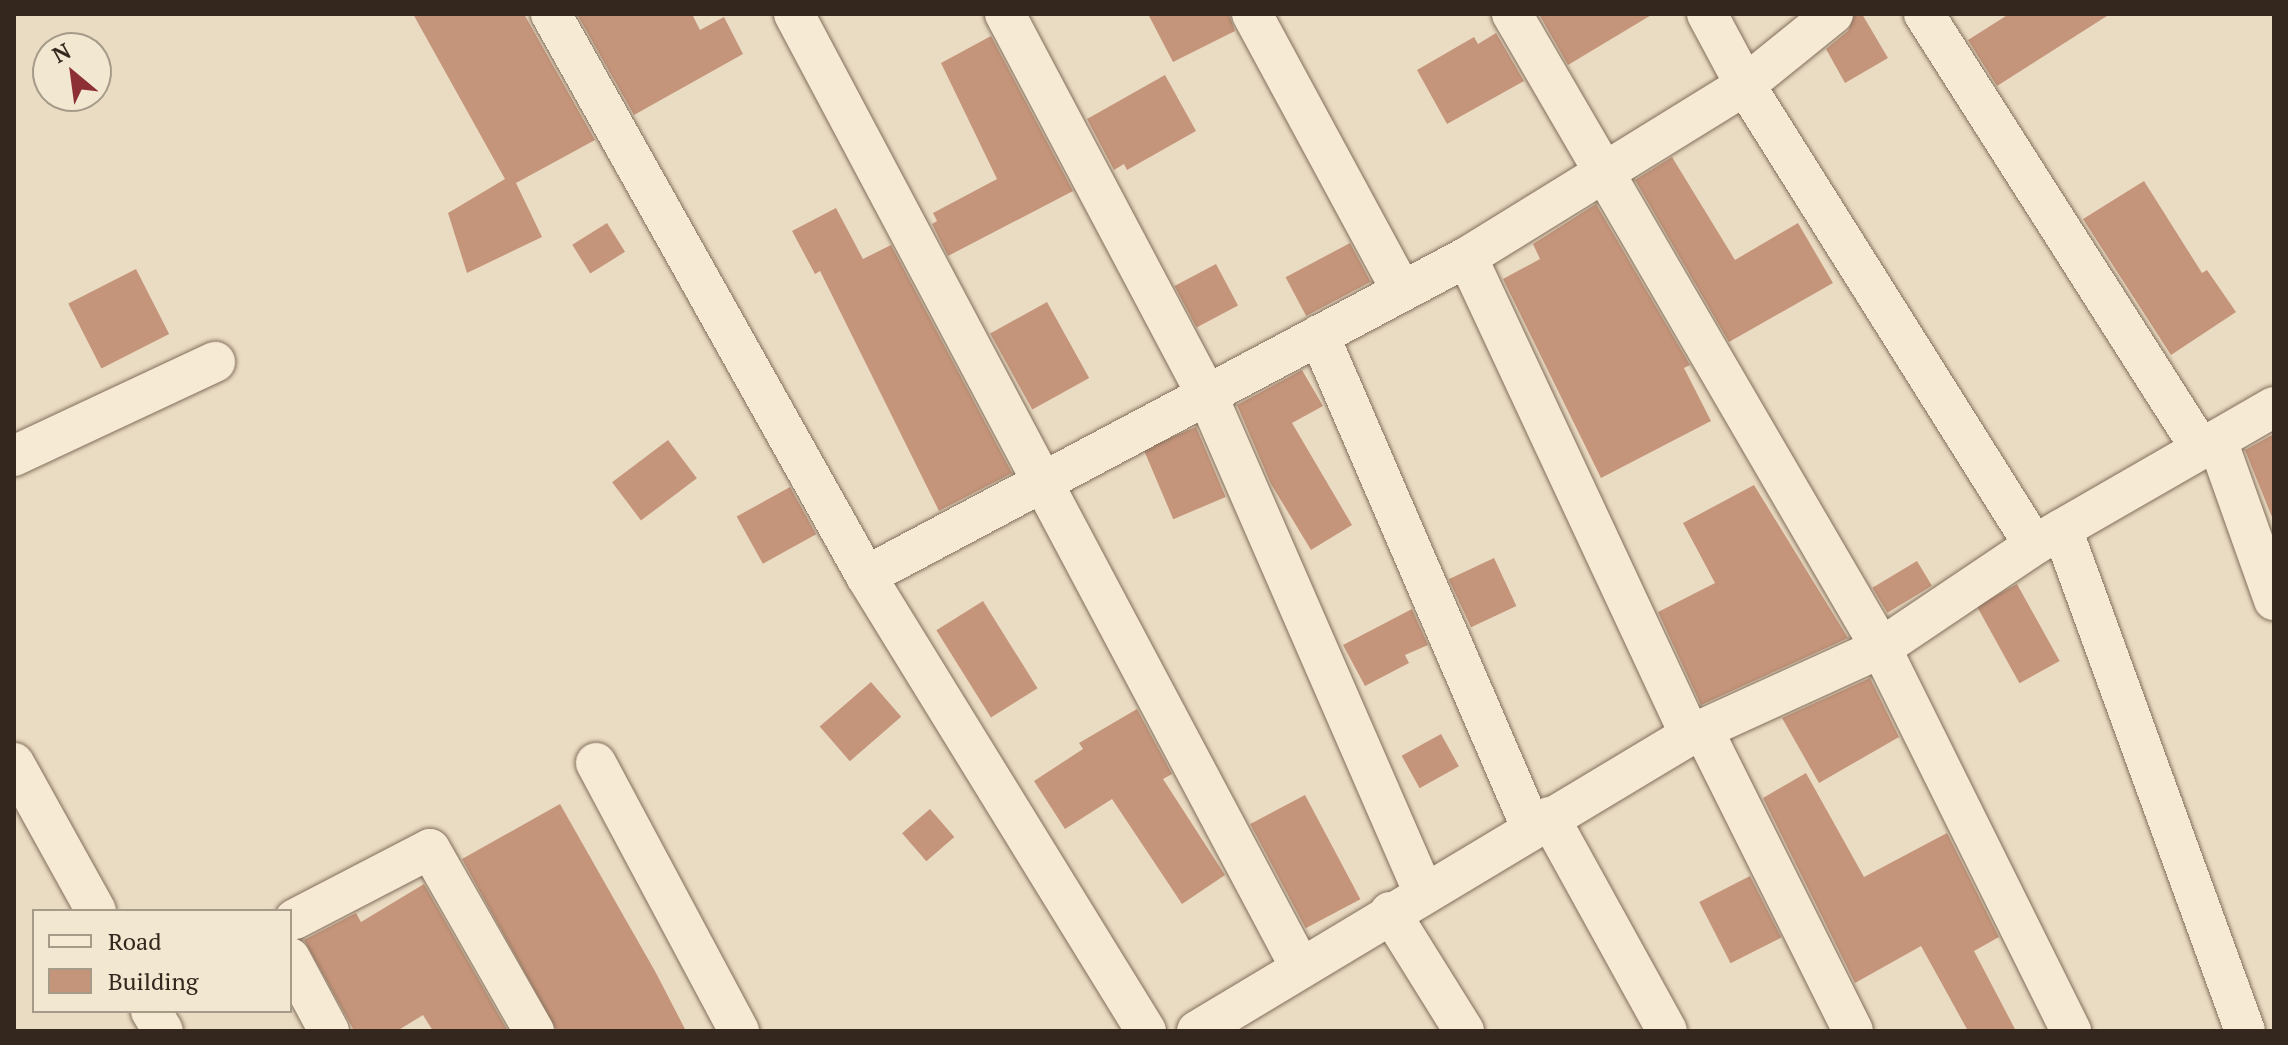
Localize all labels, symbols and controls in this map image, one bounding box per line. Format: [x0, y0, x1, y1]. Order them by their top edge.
north arrow [32, 32, 112, 112]
text: N [47, 36, 75, 69]
legend [32, 909, 292, 1013]
text: Road [108, 925, 162, 957]
text: Building [108, 965, 198, 997]

